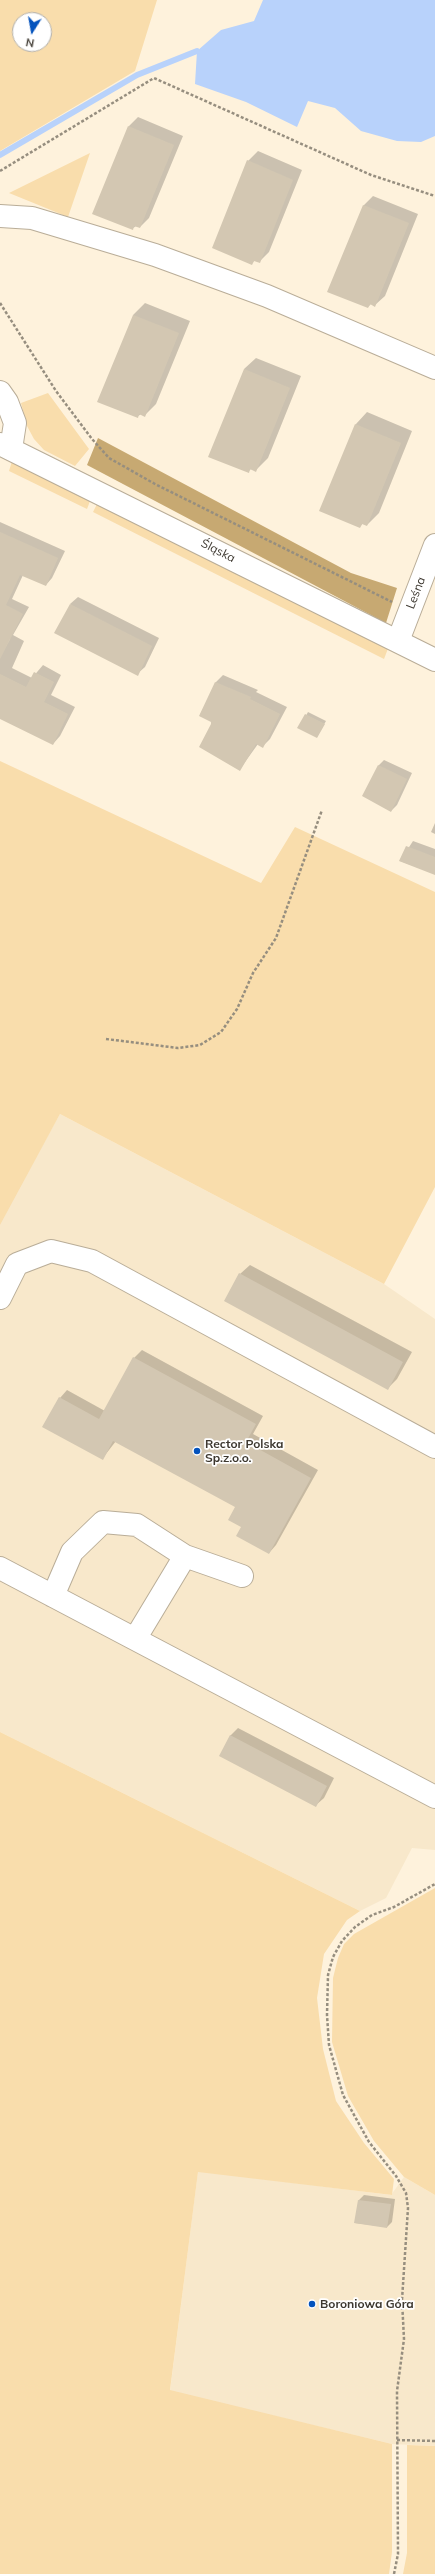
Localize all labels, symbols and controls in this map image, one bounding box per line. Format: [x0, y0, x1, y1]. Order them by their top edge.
north arrow [12, 12, 52, 52]
text: N [24, 35, 35, 50]
street label: Śląska [198, 536, 238, 566]
street label: Leśna [403, 575, 429, 611]
place label: Rector Polska Sp.z.o.o. [205, 1437, 283, 1465]
marker: Rector Polska Sp.z.o.o. [192, 1446, 202, 1456]
place label: Boroniowa Góra [320, 2297, 414, 2311]
marker: Boroniowa Góra [307, 2299, 317, 2309]

